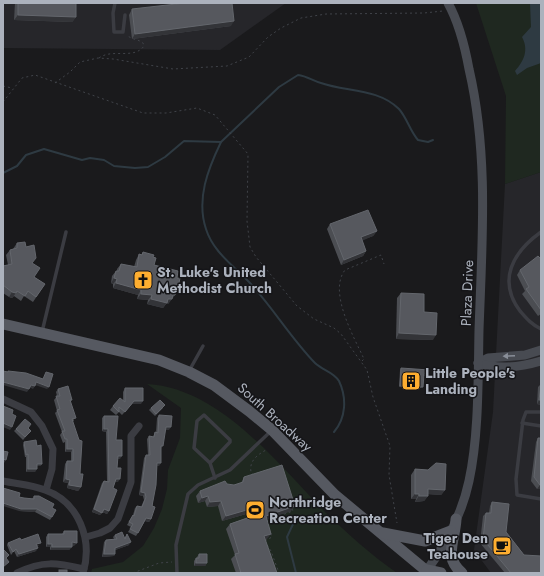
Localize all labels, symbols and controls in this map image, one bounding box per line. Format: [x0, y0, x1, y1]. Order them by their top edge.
street label: Plaza Drive [456, 260, 478, 326]
place label: St. Luke's United Methodist Church [157, 262, 272, 298]
church icon: St. Luke's United Methodist Church [132, 269, 154, 291]
one-way arrow [502, 353, 515, 359]
place label: Little People's Landing [425, 363, 516, 399]
building icon: Little People's Landing [400, 370, 422, 392]
street label: South Broadway [233, 378, 317, 457]
place label: Northridge Recreation Center [269, 492, 387, 528]
sports icon: Northridge Recreation Center [244, 499, 266, 521]
place label: Tiger Den Teahouse [423, 528, 488, 564]
cafe icon: Tiger Den Teahouse [491, 535, 513, 557]

